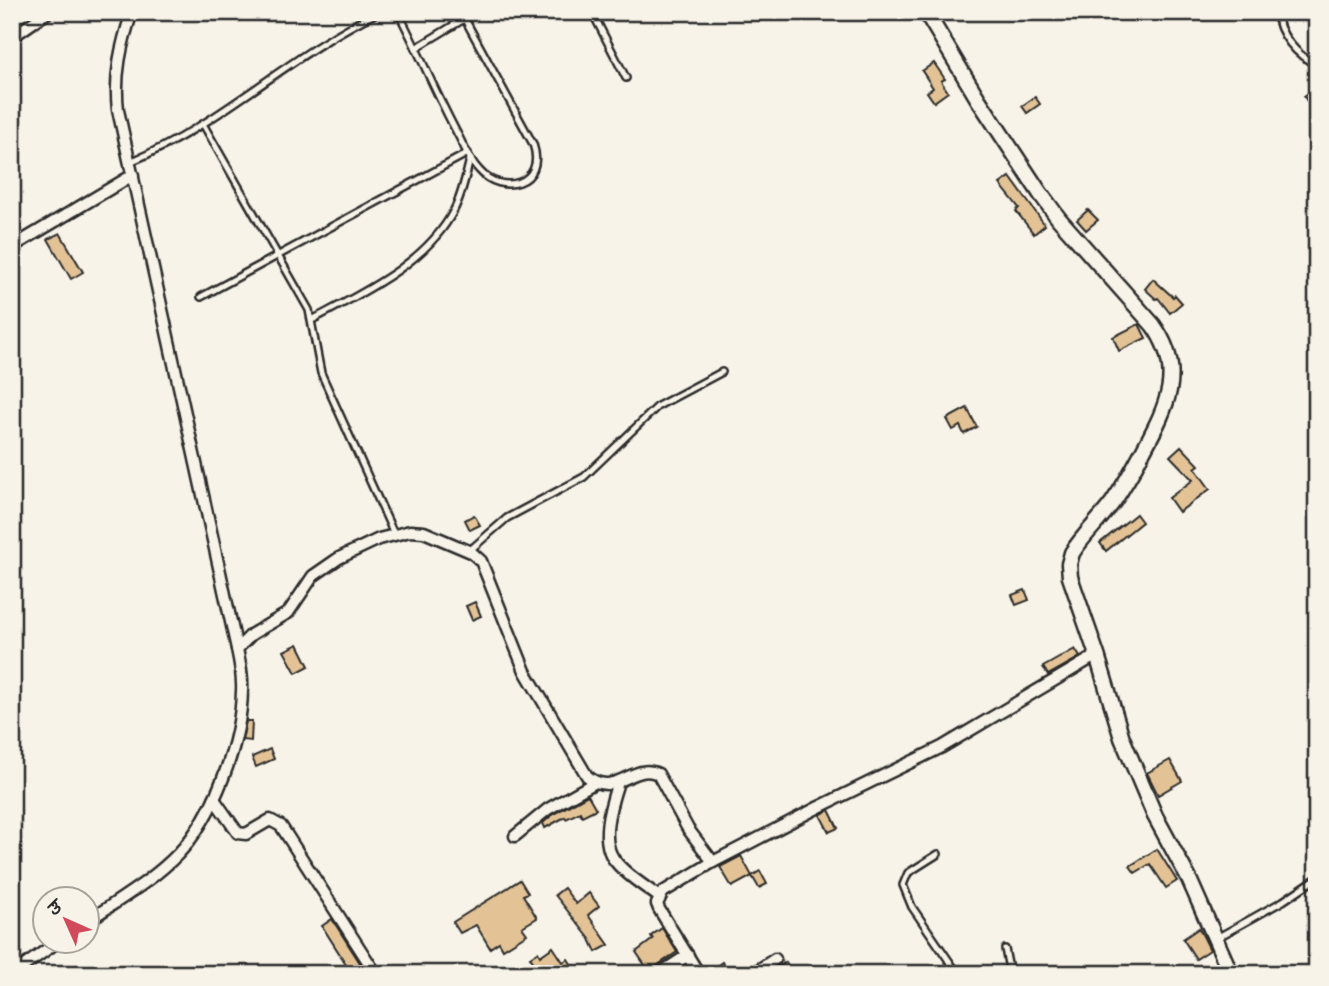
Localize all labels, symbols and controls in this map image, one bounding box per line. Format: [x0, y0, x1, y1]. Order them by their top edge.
north arrow [32, 884, 102, 954]
text: उ [41, 892, 73, 924]

